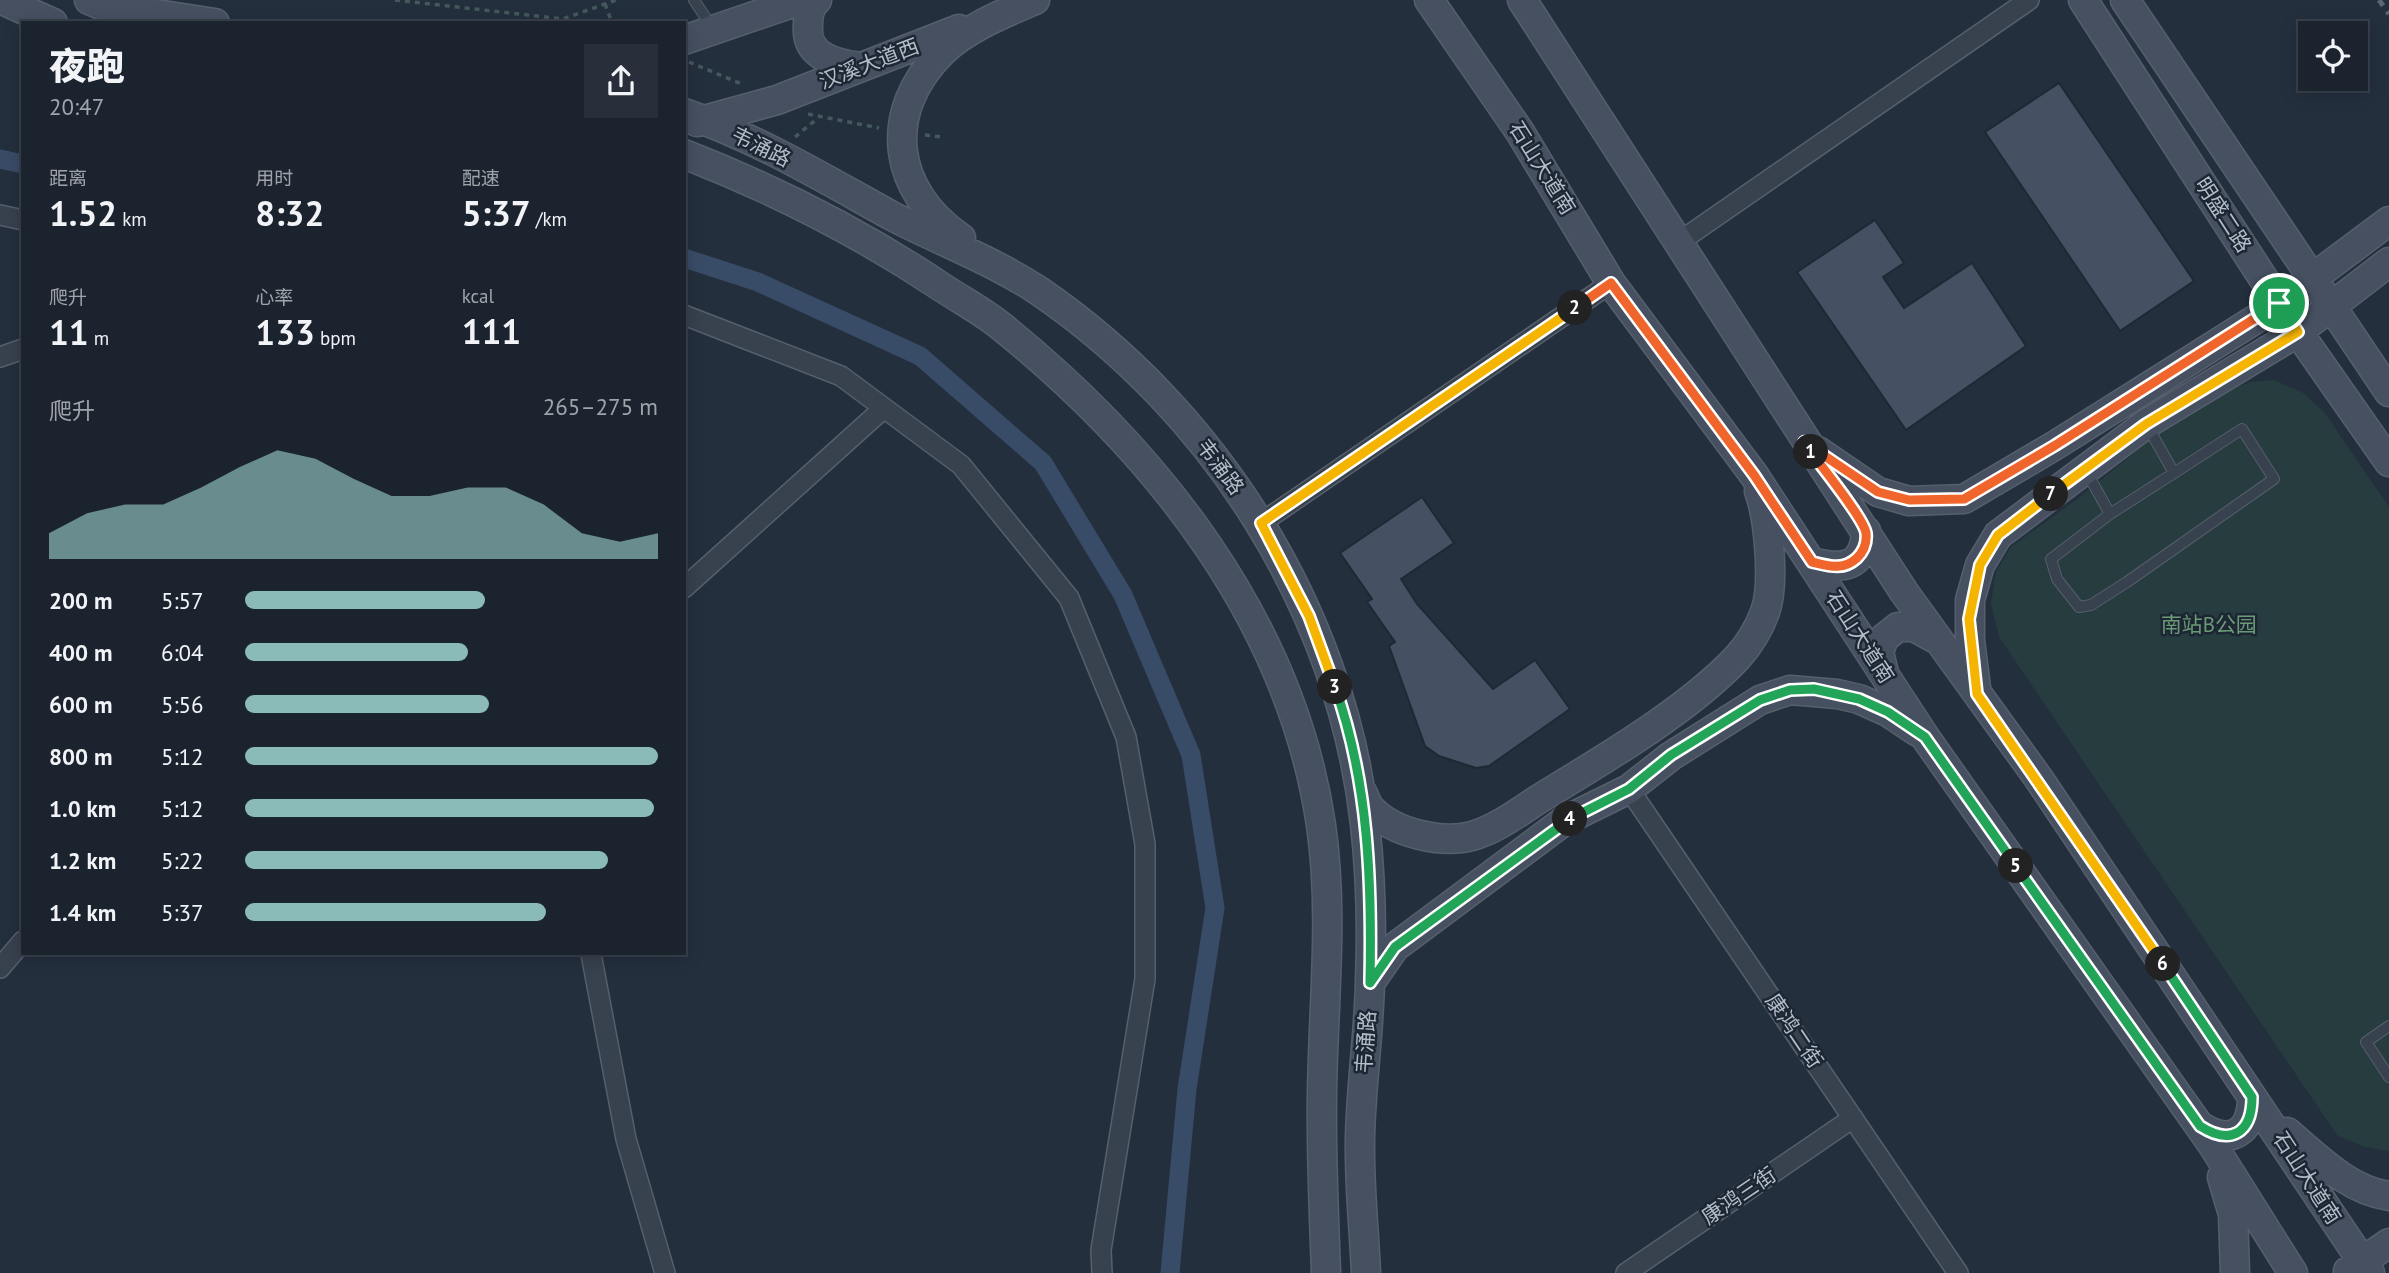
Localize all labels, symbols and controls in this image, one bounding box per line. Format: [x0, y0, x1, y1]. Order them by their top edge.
map controls [2298, 21, 2368, 91]
button: locate [2298, 21, 2368, 91]
street label: 汉溪大道西 [815, 32, 923, 95]
text: 夜跑 [49, 41, 125, 90]
button: share [584, 44, 658, 118]
text: 20:47 [49, 92, 104, 121]
street label: 石山大道南 [1503, 116, 1582, 219]
street label: 韦涌路 [727, 121, 795, 172]
text: 距离 [49, 166, 87, 190]
text: 用时 [255, 166, 293, 190]
text: 配速 [462, 166, 500, 190]
street label: 明盛二路 [2189, 172, 2258, 257]
text: 1.52 [49, 190, 117, 236]
text: 8:32 [255, 190, 324, 236]
text: 5:37 [462, 190, 531, 236]
text: km [117, 207, 147, 231]
text: /km [531, 207, 567, 231]
pin [2249, 273, 2309, 333]
text: kcal [462, 284, 494, 308]
icon: arrive [2260, 284, 2298, 322]
text: 爬升 [49, 285, 87, 309]
text: 心率 [255, 285, 293, 309]
pin: 2 [1558, 290, 1592, 326]
text: 2 [1569, 295, 1580, 319]
text: 111 [462, 308, 521, 354]
text: 11 [49, 309, 89, 355]
text: 133 [255, 309, 315, 355]
text: m [89, 326, 109, 350]
text: bpm [315, 326, 356, 350]
text: 265–275 m [543, 392, 658, 421]
text: 爬升 [49, 396, 95, 425]
street label: 韦涌路 [1191, 433, 1250, 500]
pin: 1 [1794, 434, 1828, 470]
text: 1 [1805, 439, 1816, 463]
pin: 7 [2034, 476, 2068, 512]
text: 7 [2045, 481, 2056, 505]
street label: 石山大道南 [1821, 585, 1900, 688]
text: 200 m [49, 586, 112, 615]
text: 5:57 [161, 586, 204, 615]
park label: 南站B公园 [2161, 611, 2257, 638]
text: 400 m [49, 638, 112, 667]
text: 6:04 [161, 638, 204, 667]
pin: 3 [1318, 670, 1352, 704]
text: 3 [1329, 674, 1340, 698]
text: 600 m [49, 690, 112, 719]
text: 5:56 [161, 690, 204, 719]
text: 800 m [49, 742, 112, 771]
text: 5:12 [161, 742, 204, 771]
text: 1.0 km [49, 794, 116, 823]
text: 5:12 [161, 794, 204, 823]
pin: 4 [1552, 802, 1588, 836]
text: 4 [1564, 806, 1575, 830]
text: 1.2 km [49, 846, 116, 875]
text: 5:22 [161, 846, 204, 875]
pin: 5 [1998, 848, 2034, 884]
text: 5 [2010, 853, 2021, 877]
text: 1.4 km [49, 898, 116, 927]
text: 5:37 [161, 898, 204, 927]
pin: 6 [2146, 946, 2180, 982]
text: 6 [2157, 951, 2168, 975]
street label: 康鸿二街 [1760, 988, 1829, 1073]
street label: 韦涌路 [1350, 1010, 1381, 1074]
street label: 石山大道南 [2268, 1126, 2347, 1229]
street label: 康鸿三街 [1696, 1161, 1781, 1230]

